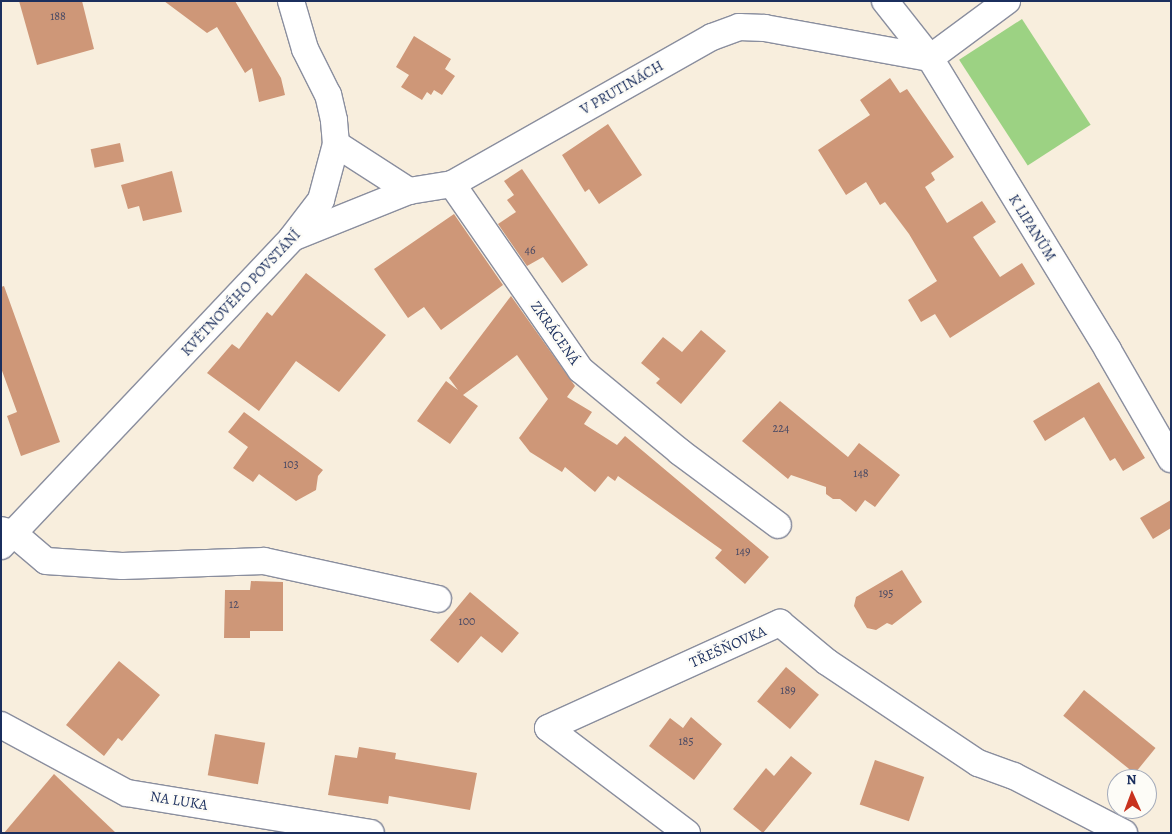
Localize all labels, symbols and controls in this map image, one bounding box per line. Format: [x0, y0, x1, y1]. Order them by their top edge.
house number: 188 [50, 10, 66, 24]
street label: V PRUTINÁCH [577, 57, 667, 119]
street label: K LIPANŮM [1004, 191, 1060, 265]
street label: KVĚTNOVÉHO POVSTÁNÍ [178, 226, 304, 360]
house number: 46 [525, 244, 535, 258]
street label: ZKRÁCENÁ [527, 298, 583, 368]
house number: 224 [773, 422, 789, 436]
house number: 103 [283, 458, 299, 472]
house number: 148 [853, 467, 869, 481]
house number: 149 [736, 545, 750, 559]
house number: 195 [879, 587, 893, 601]
house number: 12 [229, 598, 239, 612]
house number: 100 [459, 615, 475, 629]
street label: TŘEŠŇOVKA [687, 622, 769, 672]
house number: 189 [780, 684, 796, 698]
house number: 185 [678, 735, 694, 749]
north arrow [1107, 769, 1157, 819]
text: N [1126, 770, 1137, 789]
street label: NA LUKA [149, 788, 209, 814]

